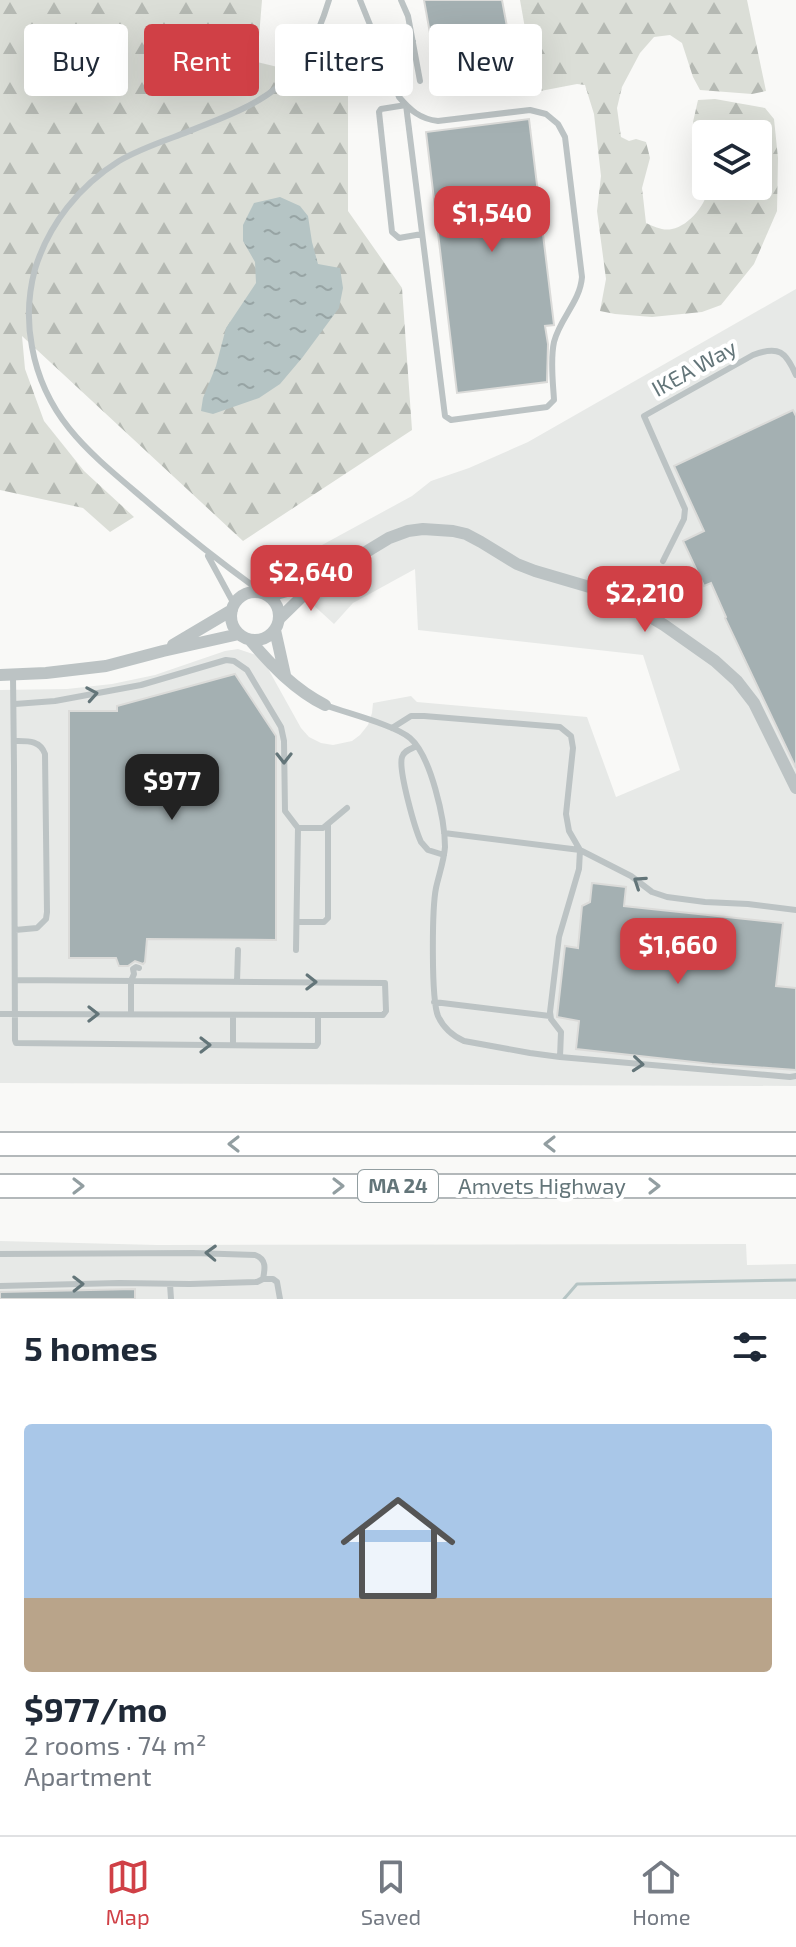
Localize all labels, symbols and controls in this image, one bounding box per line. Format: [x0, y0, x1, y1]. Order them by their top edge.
chip: Buy [24, 24, 128, 96]
chip: Rent [144, 24, 259, 96]
chip: Filters [275, 24, 413, 96]
chip: New [429, 24, 542, 96]
map controls [692, 120, 772, 200]
button: layers [692, 120, 772, 200]
pin: $1,540 [427, 186, 557, 254]
text: $1,540 [452, 196, 532, 227]
street label: IKEA Way [647, 333, 741, 401]
pin: $2,640 [246, 545, 376, 613]
text: $2,640 [269, 555, 353, 586]
pin: $2,210 [580, 566, 710, 634]
text: $2,210 [605, 576, 685, 607]
one-way arrow [85, 687, 99, 704]
one-way arrow [275, 752, 293, 765]
pin: $977 [125, 754, 219, 822]
text: $977 [143, 764, 201, 795]
one-way arrow [633, 877, 647, 892]
pin: $1,660 [613, 918, 743, 986]
text: $1,660 [638, 928, 718, 959]
one-way arrow [305, 973, 318, 991]
one-way arrow [87, 1005, 100, 1023]
one-way arrow [199, 1036, 212, 1054]
one-way arrow [631, 1055, 644, 1072]
one-way arrow [227, 1135, 240, 1153]
one-way arrow [543, 1135, 556, 1153]
road number: MA 24 [358, 1170, 438, 1202]
street label: Amvets Highway [458, 1172, 626, 1198]
one-way arrow [72, 1177, 85, 1195]
one-way arrow [332, 1177, 345, 1195]
one-way arrow [648, 1177, 661, 1195]
one-way arrow [204, 1245, 217, 1262]
one-way arrow [72, 1276, 85, 1293]
icon: filters [728, 1325, 772, 1369]
text: 5 homes [24, 1327, 158, 1368]
icon: home [326, 1476, 470, 1620]
text: $977/mo [24, 1688, 167, 1729]
text: 2 rooms · 74 m² [24, 1729, 206, 1760]
text: Apartment [24, 1760, 152, 1791]
tab: Map [106, 1855, 150, 1929]
tab: Saved [361, 1855, 421, 1929]
tab: Home [632, 1855, 690, 1929]

